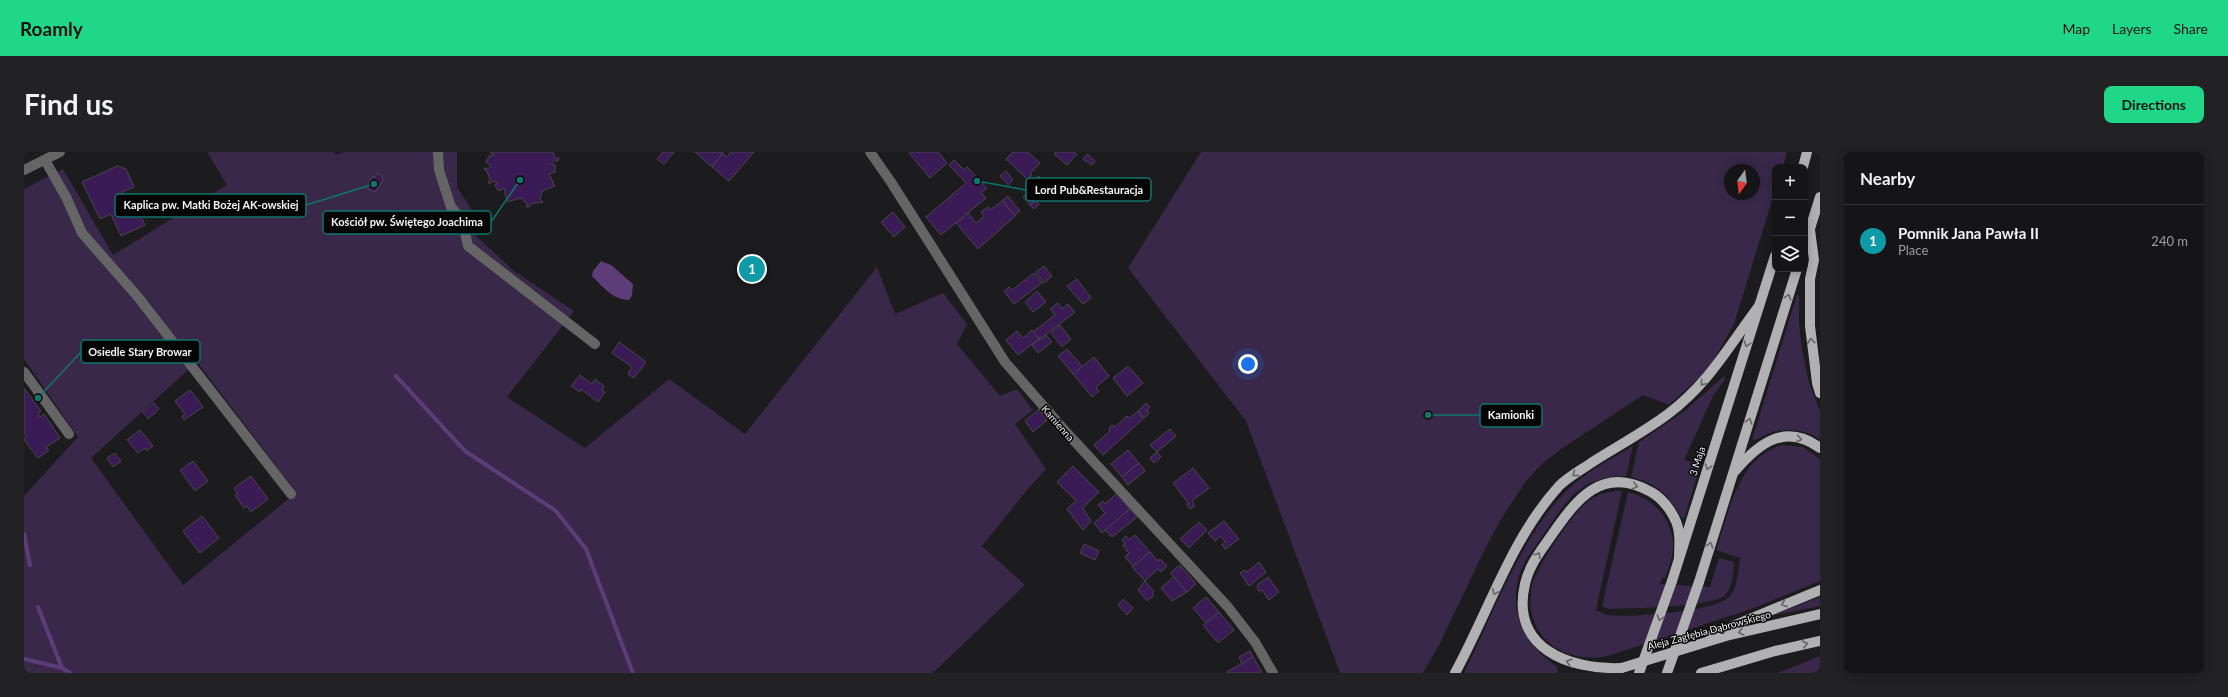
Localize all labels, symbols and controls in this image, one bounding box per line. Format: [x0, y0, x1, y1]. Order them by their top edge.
text: Roamly [20, 17, 83, 40]
text: Map [2062, 20, 2090, 37]
text: Layers [2112, 20, 2152, 37]
text: Share [2174, 20, 2208, 37]
button: Directions [2104, 86, 2204, 123]
text: Find us [24, 87, 114, 121]
north arrow [1724, 164, 1760, 200]
map controls [1772, 164, 1808, 272]
button: + [1772, 164, 1808, 200]
text: Nearby [1860, 168, 1915, 189]
callout: Lord Pub&Restauracja [1026, 178, 1151, 201]
text: Lord Pub&Restauracja [1035, 183, 1143, 196]
callout: Kaplica pw. Matki Bożej AK-owskiej [115, 194, 306, 217]
text: Kaplica pw. Matki Bożej AK-owskiej [123, 198, 299, 211]
button: − [1772, 200, 1808, 236]
callout: Kościół pw. Świętego Joachima [323, 211, 491, 234]
text: Kościół pw. Świętego Joachima [331, 215, 483, 228]
text: Pomnik Jana Pawła II [1898, 224, 2039, 242]
text: 1 [1869, 233, 1877, 249]
text: 240 m [2151, 233, 2188, 249]
button: layers [1772, 236, 1808, 272]
text: Place [1898, 242, 1928, 258]
pin: 1 [739, 254, 765, 284]
one-way arrow [1783, 293, 1792, 300]
one-way arrow [1807, 338, 1816, 344]
callout: Osiedle Stary Browar [81, 340, 200, 363]
one-way arrow [1743, 340, 1752, 347]
text: Osiedle Stary Browar [88, 345, 193, 358]
your location [1238, 354, 1258, 374]
one-way arrow [1700, 378, 1708, 386]
street label: Kamienna [1039, 403, 1077, 443]
callout: Kamionki [1480, 404, 1542, 427]
text: Kamionki [1488, 408, 1534, 421]
one-way arrow [1744, 417, 1753, 424]
one-way arrow [1796, 434, 1803, 442]
street label: 3 Maja [1687, 445, 1707, 477]
one-way arrow [1704, 464, 1713, 471]
one-way arrow [1572, 469, 1579, 476]
one-way arrow [1631, 481, 1638, 489]
one-way arrow [1705, 541, 1714, 548]
one-way arrow [1533, 552, 1541, 559]
one-way arrow [1492, 588, 1500, 595]
one-way arrow [1780, 599, 1788, 607]
street label: Aleja Zagłębia Dąbrowskiego [1646, 608, 1772, 652]
one-way arrow [1656, 614, 1665, 621]
one-way arrow [1738, 628, 1744, 636]
one-way arrow [1802, 641, 1808, 649]
one-way arrow [1565, 658, 1572, 667]

